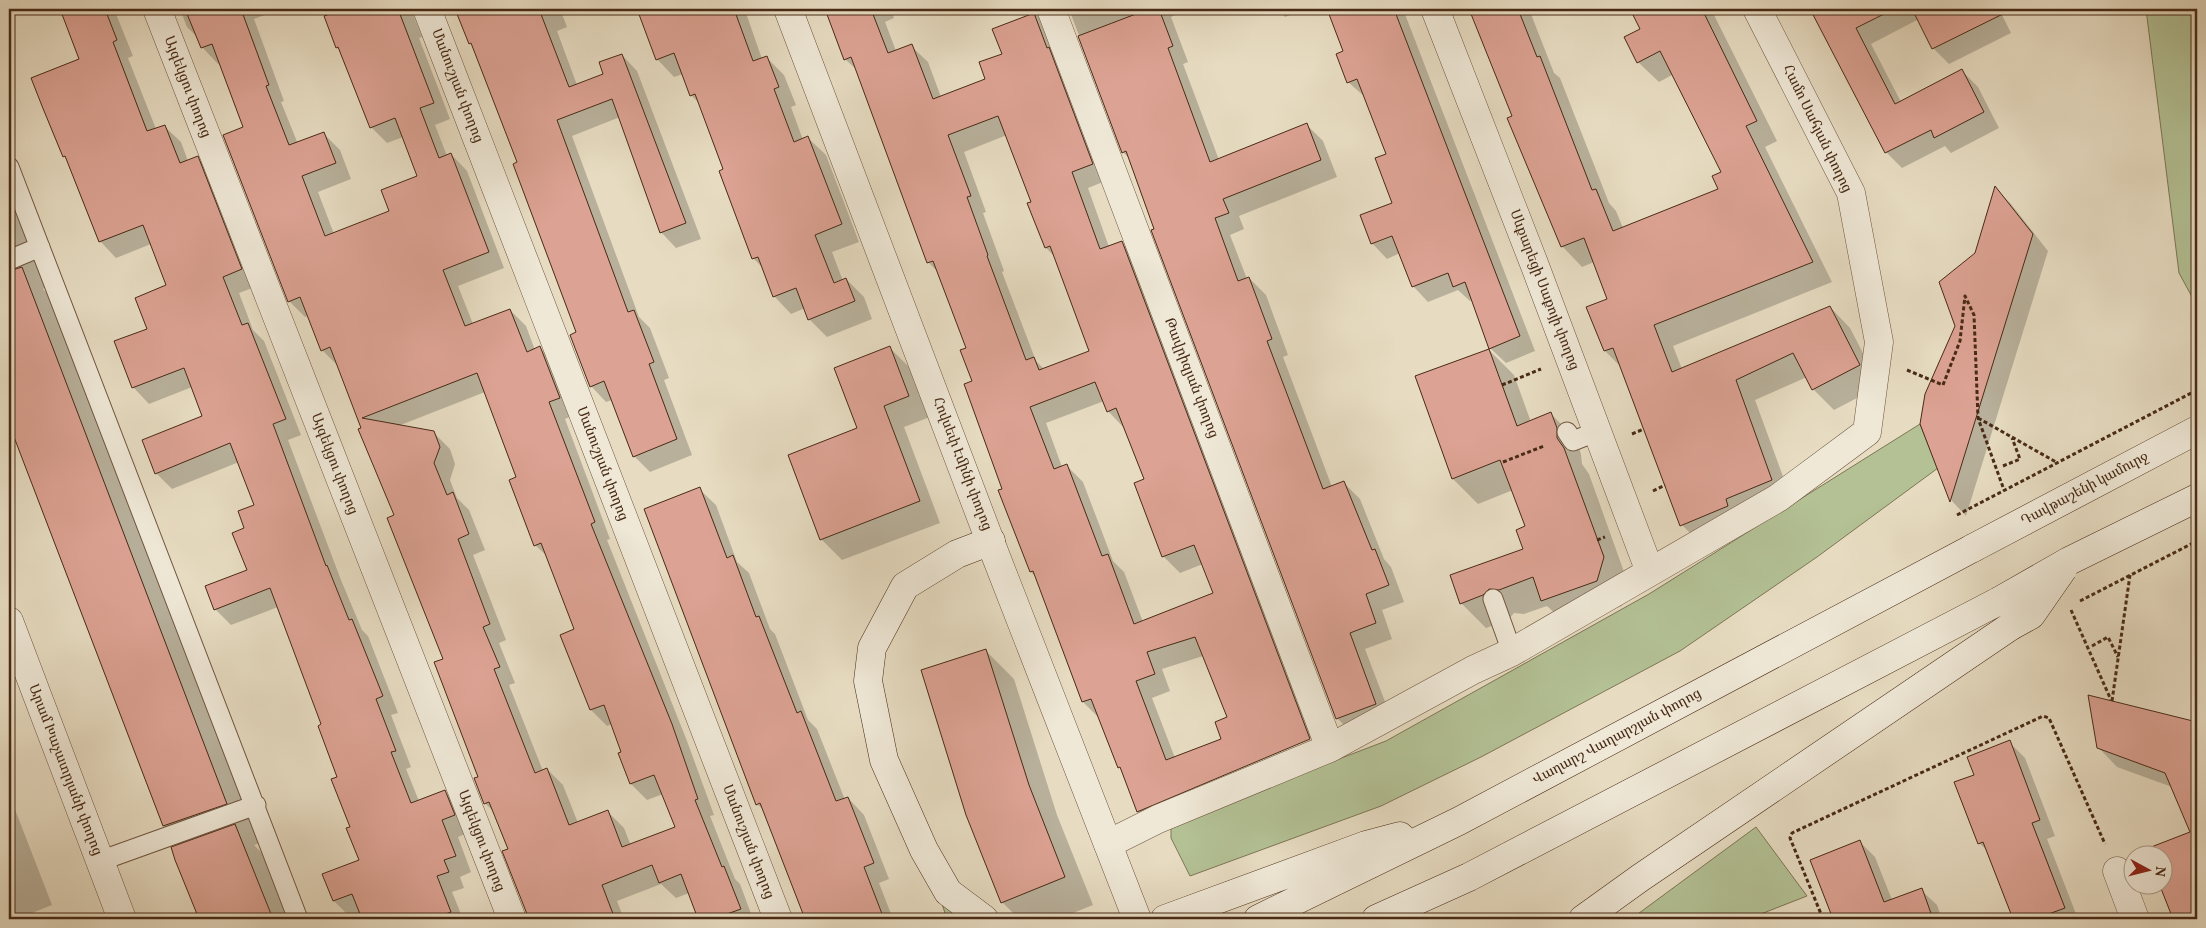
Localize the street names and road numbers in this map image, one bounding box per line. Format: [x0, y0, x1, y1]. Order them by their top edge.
street label: Մանուշյան փողոց [426, 26, 488, 146]
street label: Այգեկցու փողոց [159, 33, 215, 141]
street label: Համո Սահյան փողոց [1778, 62, 1856, 196]
street label: Սևքարեցի Սաքոյի փողոց [1505, 207, 1583, 373]
street label: Թավրիզյան փողոց [1159, 315, 1223, 441]
street label: Հովսեփ Էմինի փողոց [928, 395, 996, 533]
street label: Մանուշյան փողոց [571, 404, 633, 524]
street label: Այգեկցու փողոց [306, 410, 362, 518]
street label: Դավթաշենի կամուրջ [2018, 447, 2152, 531]
street label: Արամ Խաչատրյանի փողոց [23, 682, 107, 858]
street label: Վաղարշ Վաղարշյան փողոց [1529, 684, 1705, 790]
street label: Մանուշյան փողոց [717, 782, 779, 902]
street label: Այգեկցու փողոց [453, 787, 509, 895]

